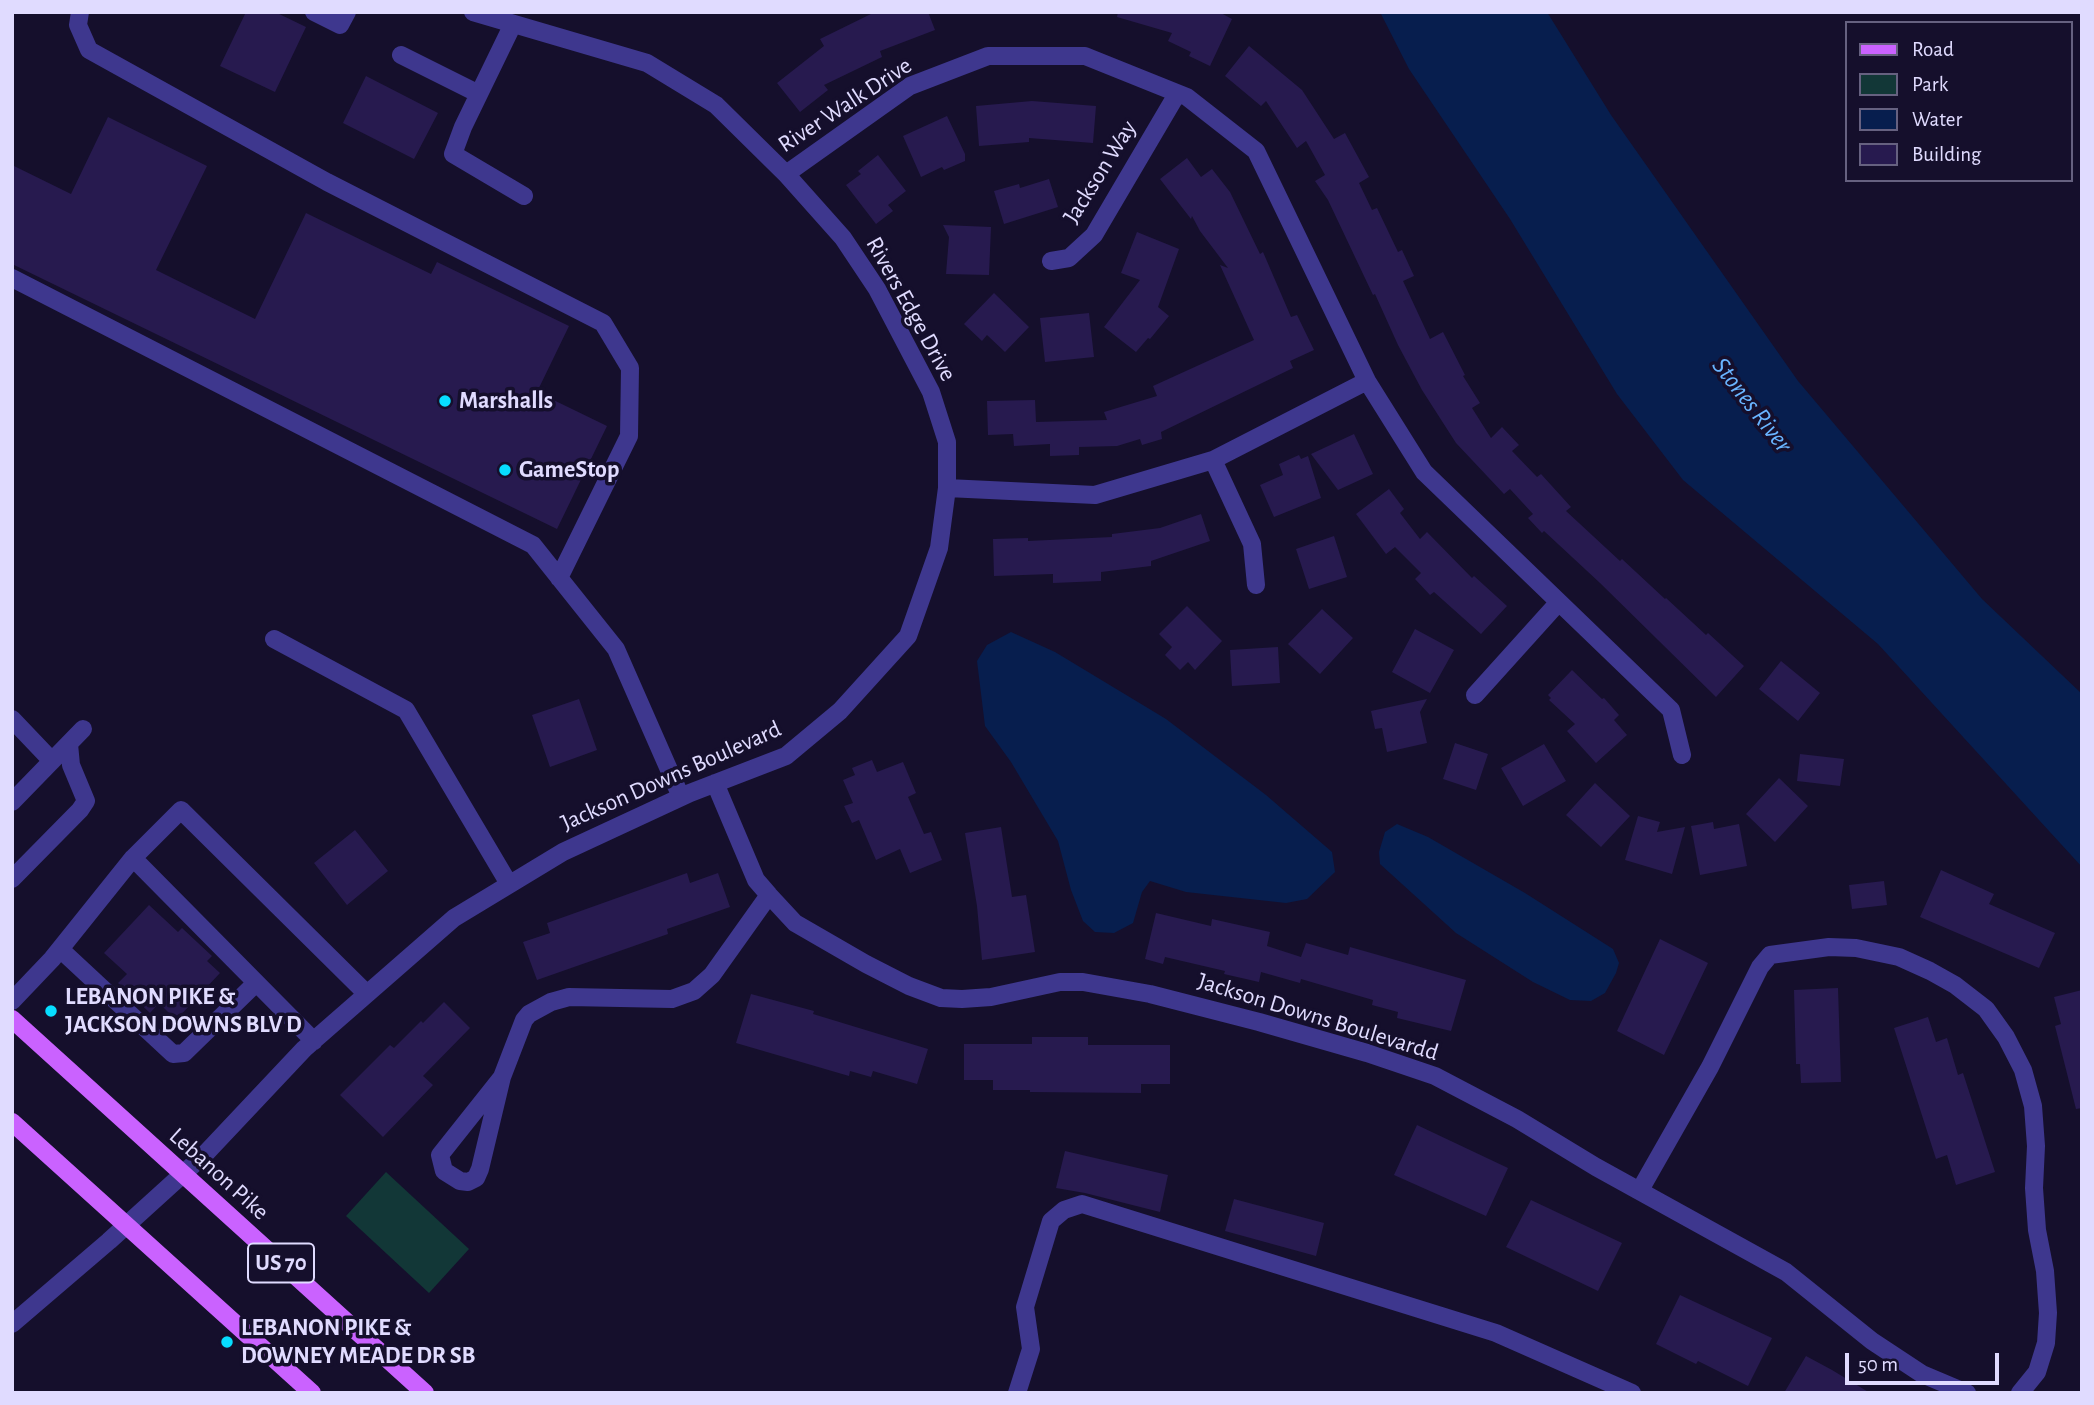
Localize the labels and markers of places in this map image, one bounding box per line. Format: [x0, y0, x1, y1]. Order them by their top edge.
place label: Marshalls [459, 387, 553, 415]
marker: Marshalls [437, 393, 453, 409]
place label: GameStop [519, 456, 619, 484]
marker: GameStop [497, 462, 513, 478]
place label: LEBANON PIKE & JACKSON DOWNS BLV D [65, 983, 302, 1039]
marker: LEBANON PIKE & JACKSON DOWNS BLV D [43, 1003, 59, 1019]
place label: LEBANON PIKE & DOWNEY MEADE DR SB [241, 1314, 476, 1370]
marker: LEBANON PIKE & DOWNEY MEADE DR SB [219, 1334, 235, 1350]

